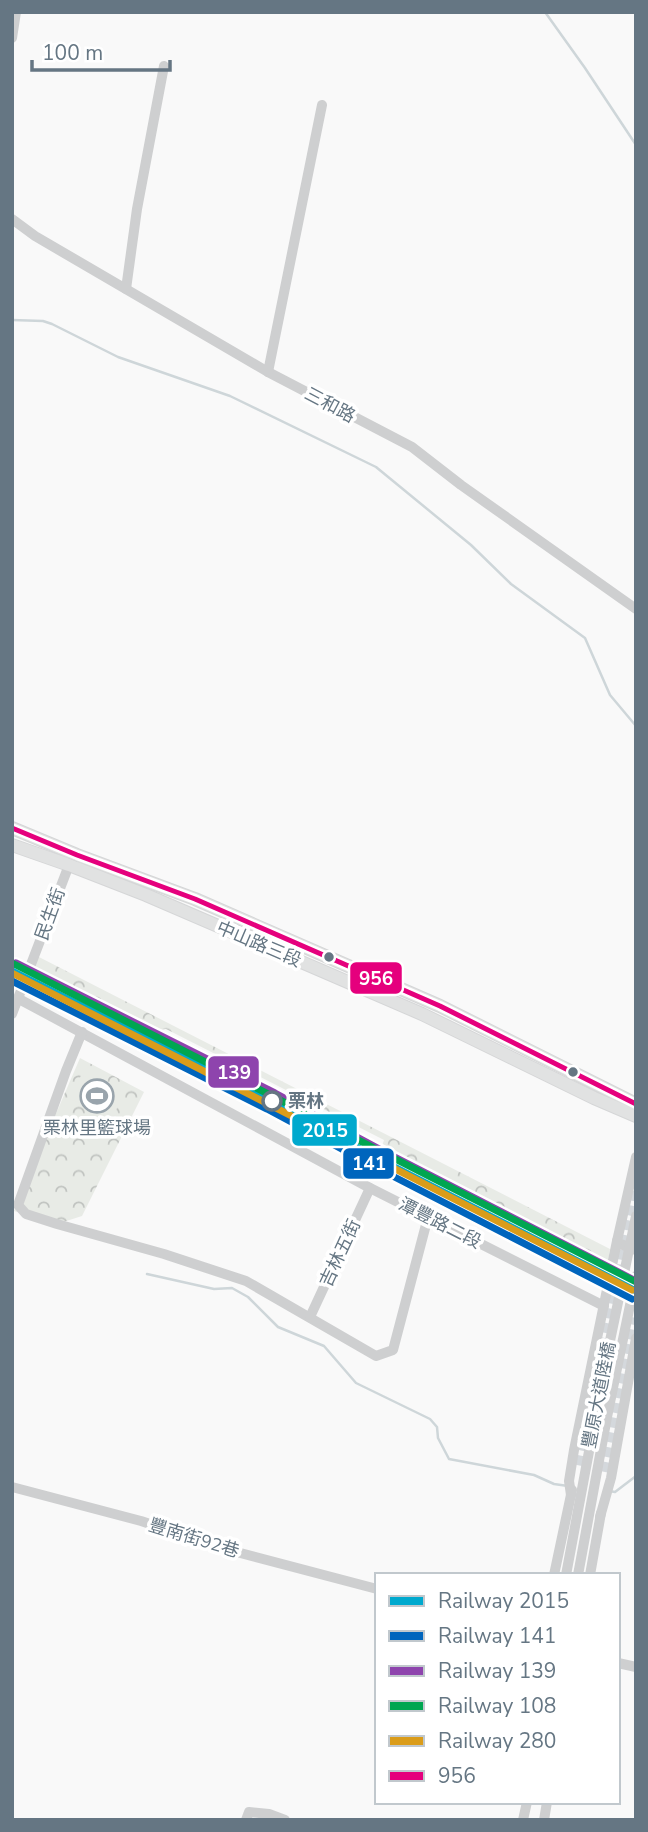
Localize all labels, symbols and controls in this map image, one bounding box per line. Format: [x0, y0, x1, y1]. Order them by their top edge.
scale bar [32, 28, 170, 72]
text: 100 m [42, 39, 103, 67]
street label: 三和路 [301, 382, 359, 428]
street label: 民生街 [29, 885, 71, 943]
street label: 中山路三段 [213, 915, 305, 973]
unlabelled marker [322, 950, 336, 964]
line badge: 956 [349, 961, 403, 995]
text: 956 [359, 966, 393, 992]
line badge: 139 [207, 1055, 260, 1089]
text: 139 [217, 1060, 251, 1086]
unlabelled marker [566, 1065, 580, 1079]
sports icon: 栗林里籃球場 [78, 1077, 116, 1115]
place label: 栗林 [288, 1089, 324, 1113]
marker: 栗林 [262, 1091, 282, 1111]
line badge: 2015 [291, 1113, 358, 1147]
place label: 栗林里籃球場 [43, 1116, 151, 1140]
text: 2015 [302, 1118, 348, 1144]
line badge: 141 [342, 1147, 395, 1180]
text: 141 [352, 1151, 386, 1177]
street label: 潭豐路二段 [394, 1192, 486, 1254]
street label: 吉林五街 [314, 1215, 366, 1291]
street label: 豐原大道陸橋 [577, 1340, 621, 1450]
street label: 豐南街92巷 [146, 1513, 242, 1563]
legend [375, 1573, 620, 1804]
text: Railway 2015 [438, 1587, 569, 1615]
text: Railway 141 [438, 1622, 556, 1650]
text: Railway 139 [438, 1657, 556, 1685]
text: Railway 108 [438, 1692, 556, 1720]
text: Railway 280 [438, 1727, 556, 1755]
text: 956 [438, 1762, 476, 1790]

